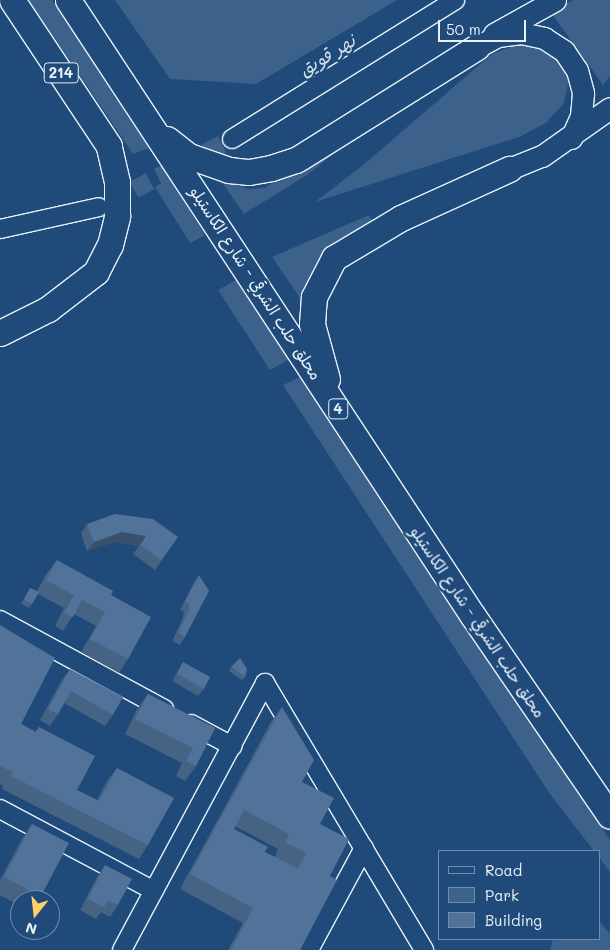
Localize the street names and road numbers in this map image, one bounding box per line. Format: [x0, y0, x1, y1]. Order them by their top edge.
road number: 214 [44, 60, 78, 86]
street label: محلق حلب الشرقي - شارع الكاستيلو [186, 183, 326, 383]
road number: 4 [328, 396, 348, 422]
street label: محلق حلب الشرقي - شارع الكاستيلو [407, 523, 549, 721]

